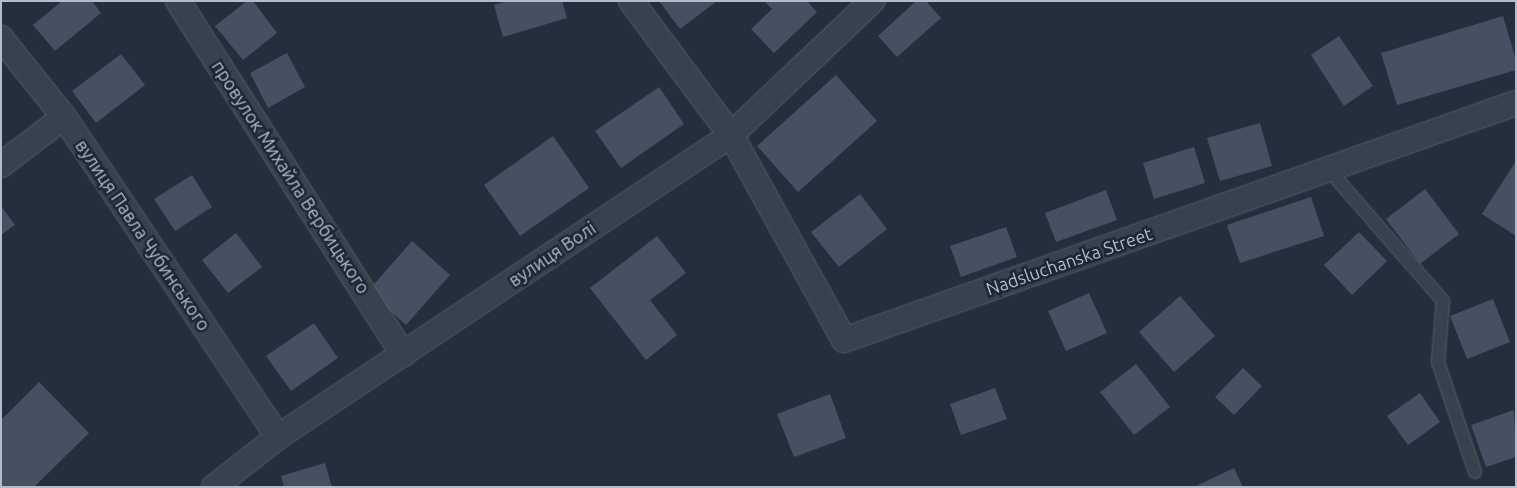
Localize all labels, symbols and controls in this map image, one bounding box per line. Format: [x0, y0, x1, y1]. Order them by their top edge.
street label: провулок Михайла Вербицького [207, 56, 375, 298]
street label: вулиця Павла Чубинського [71, 135, 215, 335]
street label: вулиця Волі [504, 217, 600, 291]
street label: Nadsluchanska Street [983, 222, 1155, 300]

